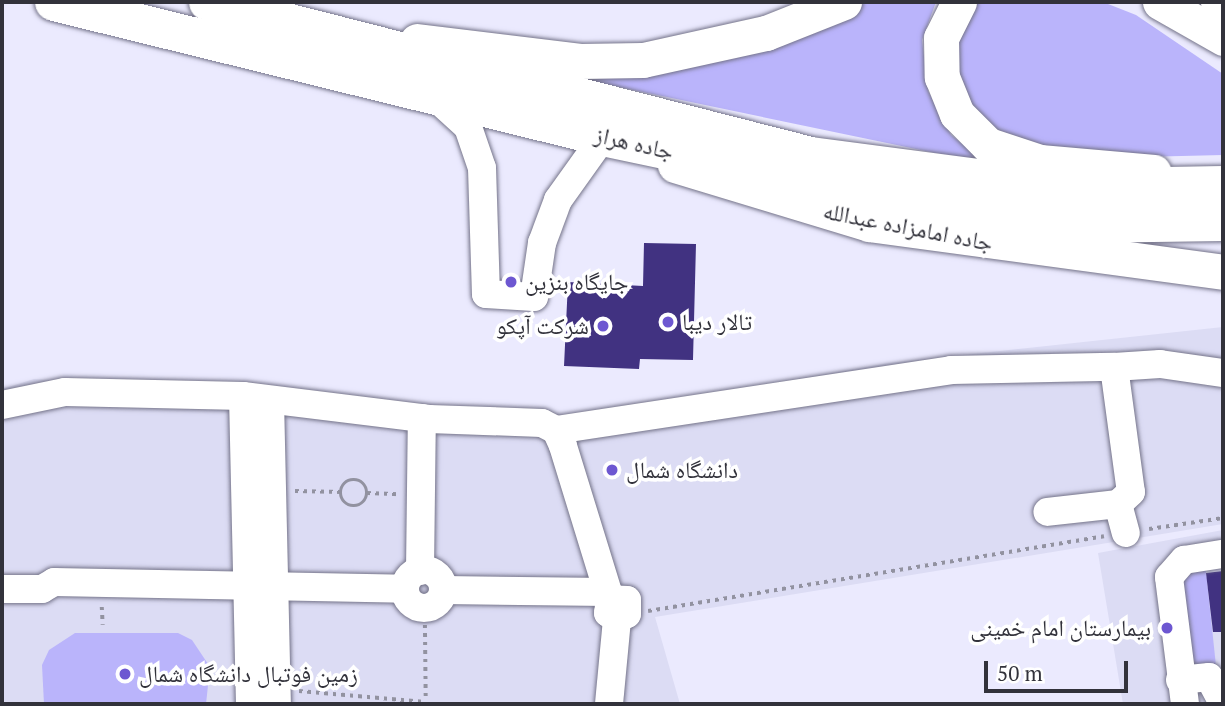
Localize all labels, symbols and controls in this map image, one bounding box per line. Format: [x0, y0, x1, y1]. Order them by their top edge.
street label: جاده هراز [592, 121, 676, 165]
street label: جاده امامزاده عبدالله [821, 197, 995, 257]
place label: جایگاه بنزین [525, 268, 628, 296]
marker: جایگاه بنزین [503, 274, 519, 290]
place label: تالار دیبا [682, 308, 752, 336]
place label: شرکت آپکو [496, 312, 589, 340]
marker: تالار دیبا [660, 314, 676, 330]
marker: شرکت آپکو [595, 318, 611, 334]
place label: دانشگاه شمال [626, 456, 738, 484]
marker: دانشگاه شمال [604, 462, 620, 478]
place label: بیمارستان امام خمینی [970, 614, 1151, 642]
marker: بیمارستان امام خمینی [1157, 618, 1177, 638]
scale bar [987, 646, 1130, 690]
text: 50 m [997, 659, 1043, 687]
place label: زمین فوتبال دانشگاه شمال [139, 660, 358, 688]
marker: زمین فوتبال دانشگاه شمال [117, 666, 133, 682]

